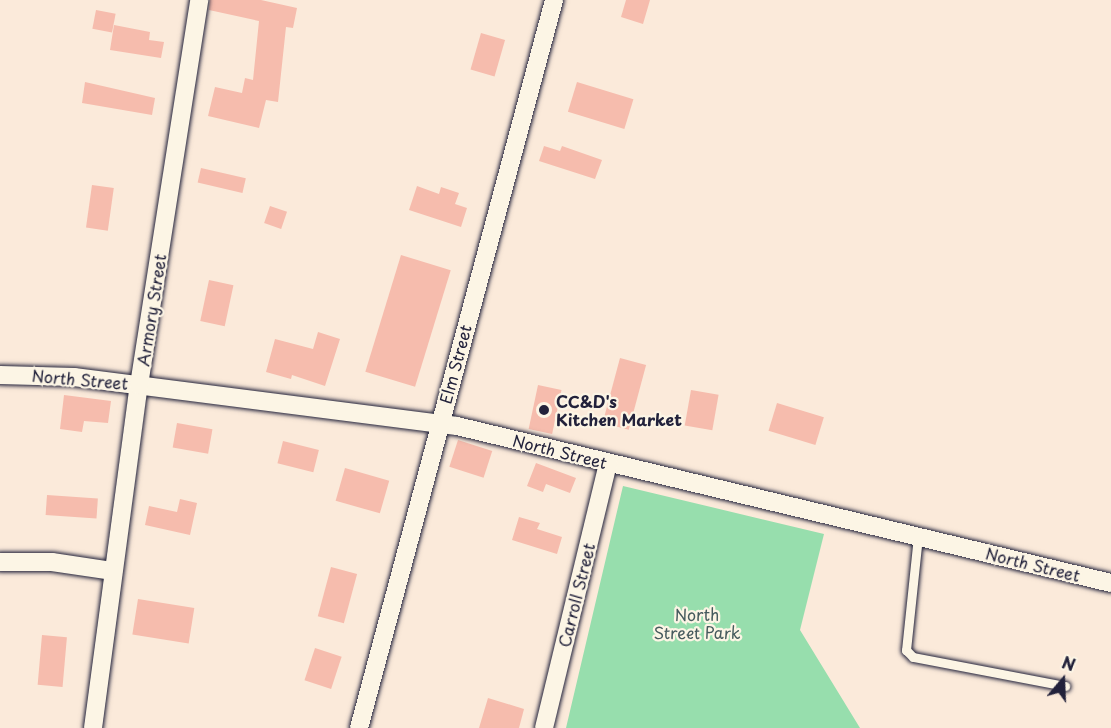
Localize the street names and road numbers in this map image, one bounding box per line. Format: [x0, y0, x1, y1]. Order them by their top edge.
street label: Armory Street [133, 253, 169, 367]
street label: Elm Street [435, 322, 475, 406]
street label: North Street [31, 365, 129, 393]
street label: North Street [510, 430, 610, 472]
street label: Carroll Street [554, 541, 598, 649]
street label: North Street [983, 543, 1083, 585]

